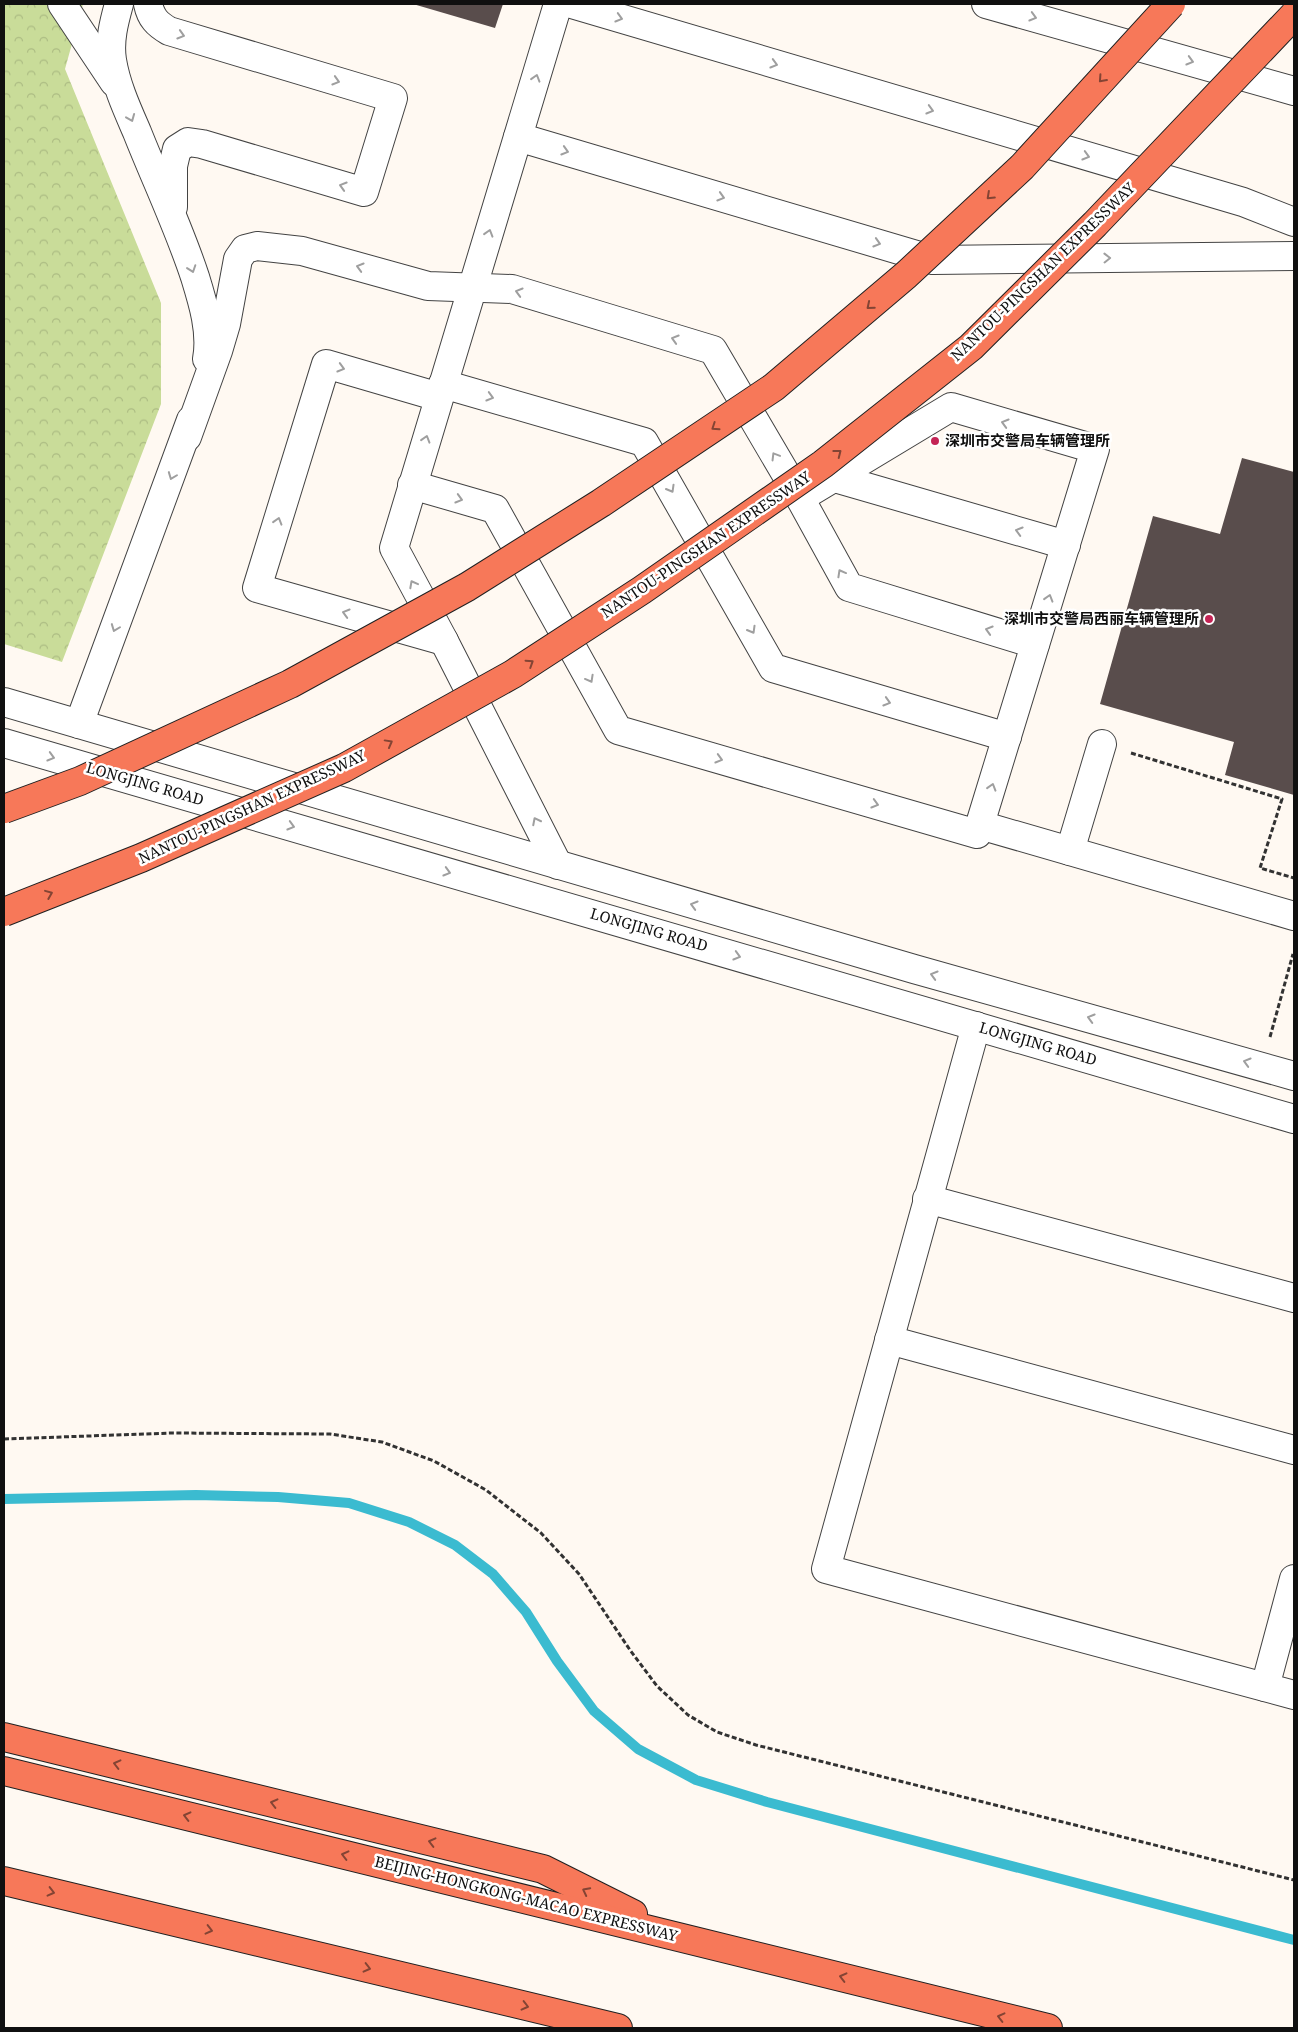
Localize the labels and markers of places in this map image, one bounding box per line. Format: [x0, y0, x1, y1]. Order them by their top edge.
place label: 深圳市交警局车辆管理所 [945, 430, 1110, 450]
marker: 深圳市交警局车辆管理所 [929, 435, 941, 447]
place label: 深圳市交警局西丽车辆管理所 [1004, 608, 1199, 628]
marker: 深圳市交警局西丽车辆管理所 [1203, 613, 1215, 625]

